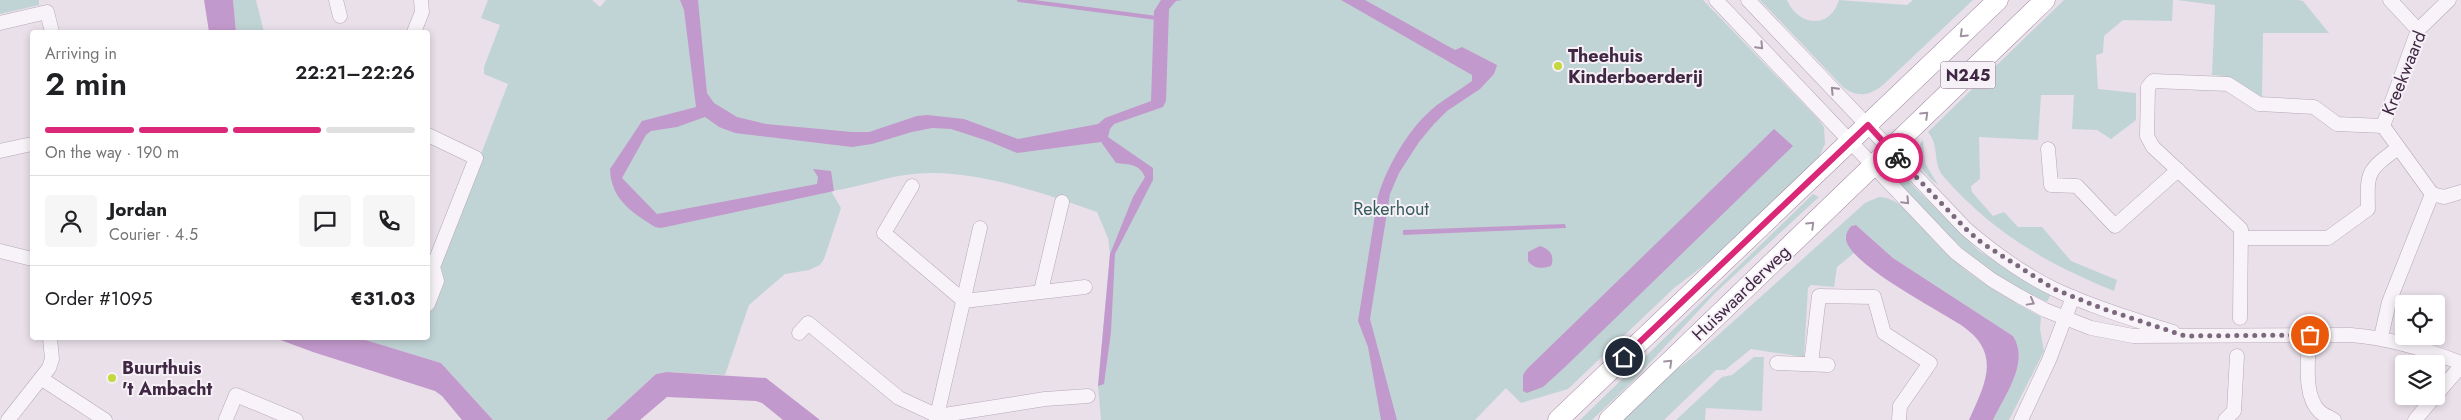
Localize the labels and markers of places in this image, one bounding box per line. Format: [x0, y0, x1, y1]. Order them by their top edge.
place label: Theehuis Kinderboerderij [1568, 43, 1703, 90]
marker: Theehuis Kinderboerderij [1552, 60, 1564, 72]
pin [2289, 314, 2331, 356]
pin [1603, 336, 1645, 378]
place label: Buurthuis 't Ambacht [122, 355, 213, 402]
marker: Buurthuis 't Ambacht [106, 372, 118, 384]

